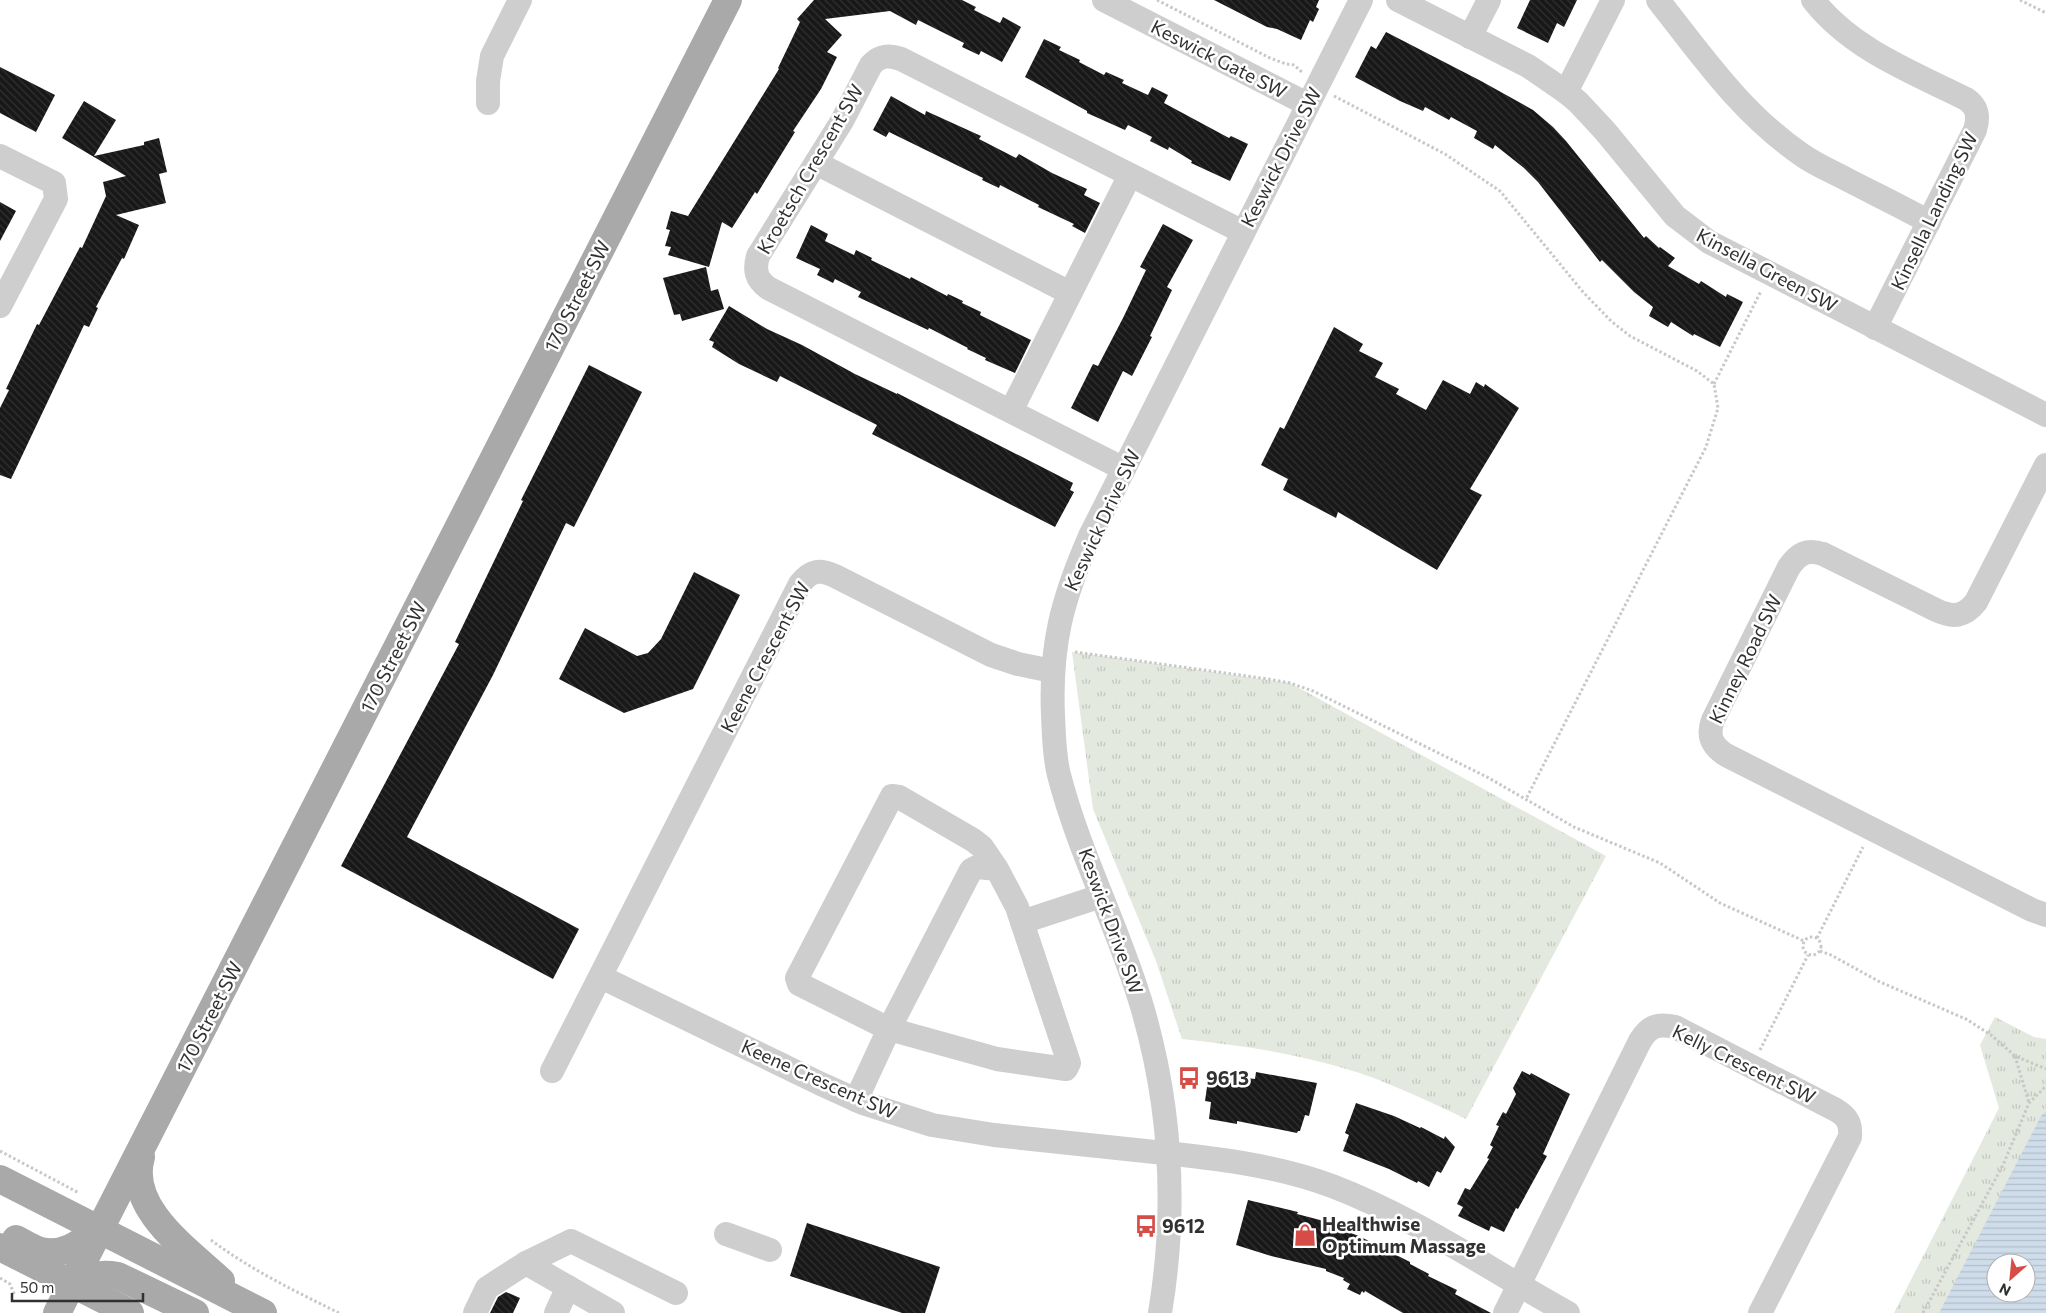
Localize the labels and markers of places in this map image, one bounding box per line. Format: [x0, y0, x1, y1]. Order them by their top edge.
bus stop icon: 9613 [1176, 1065, 1202, 1091]
place label: 9613 [1206, 1066, 1249, 1089]
place label: Healthwise Optimum Massage [1322, 1212, 1486, 1257]
bus stop icon: 9612 [1133, 1213, 1159, 1239]
place label: 9612 [1162, 1214, 1205, 1237]
shop icon: Healthwise Optimum Massage [1292, 1222, 1318, 1248]

